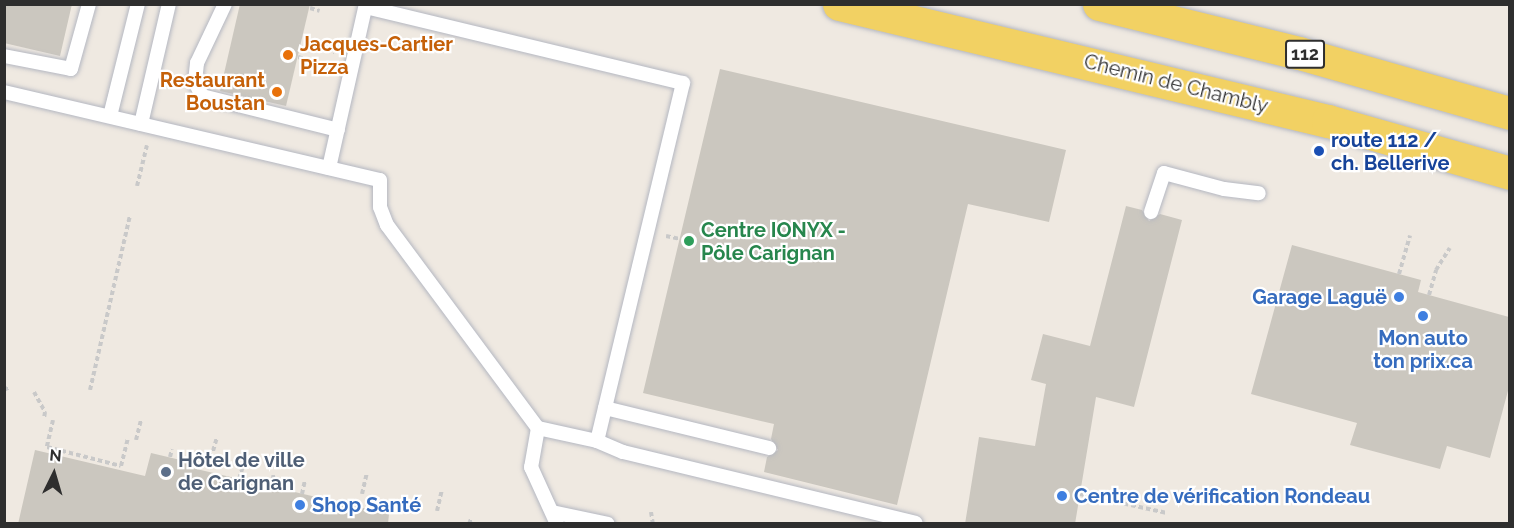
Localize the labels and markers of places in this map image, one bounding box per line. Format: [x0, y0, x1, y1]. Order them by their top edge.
place label: Jacques-Cartier Pizza [300, 32, 453, 79]
marker: Jacques-Cartier Pizza [281, 48, 295, 62]
place label: Restaurant Boustan [160, 68, 265, 115]
marker: Restaurant Boustan [270, 85, 284, 99]
place label: route 112 / ch. Bellerive [1331, 128, 1449, 175]
marker: route 112 / ch. Bellerive [1312, 144, 1326, 158]
place label: Centre IONYX - Pôle Carignan [701, 218, 846, 265]
marker: Centre IONYX - Pôle Carignan [682, 234, 696, 248]
place label: Garage Laguë [1252, 285, 1387, 309]
marker: Garage Laguë [1392, 290, 1406, 304]
marker: Mon auto ton prix.ca [1416, 309, 1430, 323]
place label: Mon auto ton prix.ca [1373, 326, 1473, 373]
place label: Hôtel de ville de Carignan [178, 448, 306, 495]
marker: Hôtel de ville de Carignan [159, 465, 173, 479]
place label: Centre de vérification Rondeau [1074, 484, 1371, 508]
marker: Centre de vérification Rondeau [1055, 489, 1069, 503]
place label: Shop Santé [312, 493, 421, 517]
marker: Shop Santé [293, 498, 307, 512]

